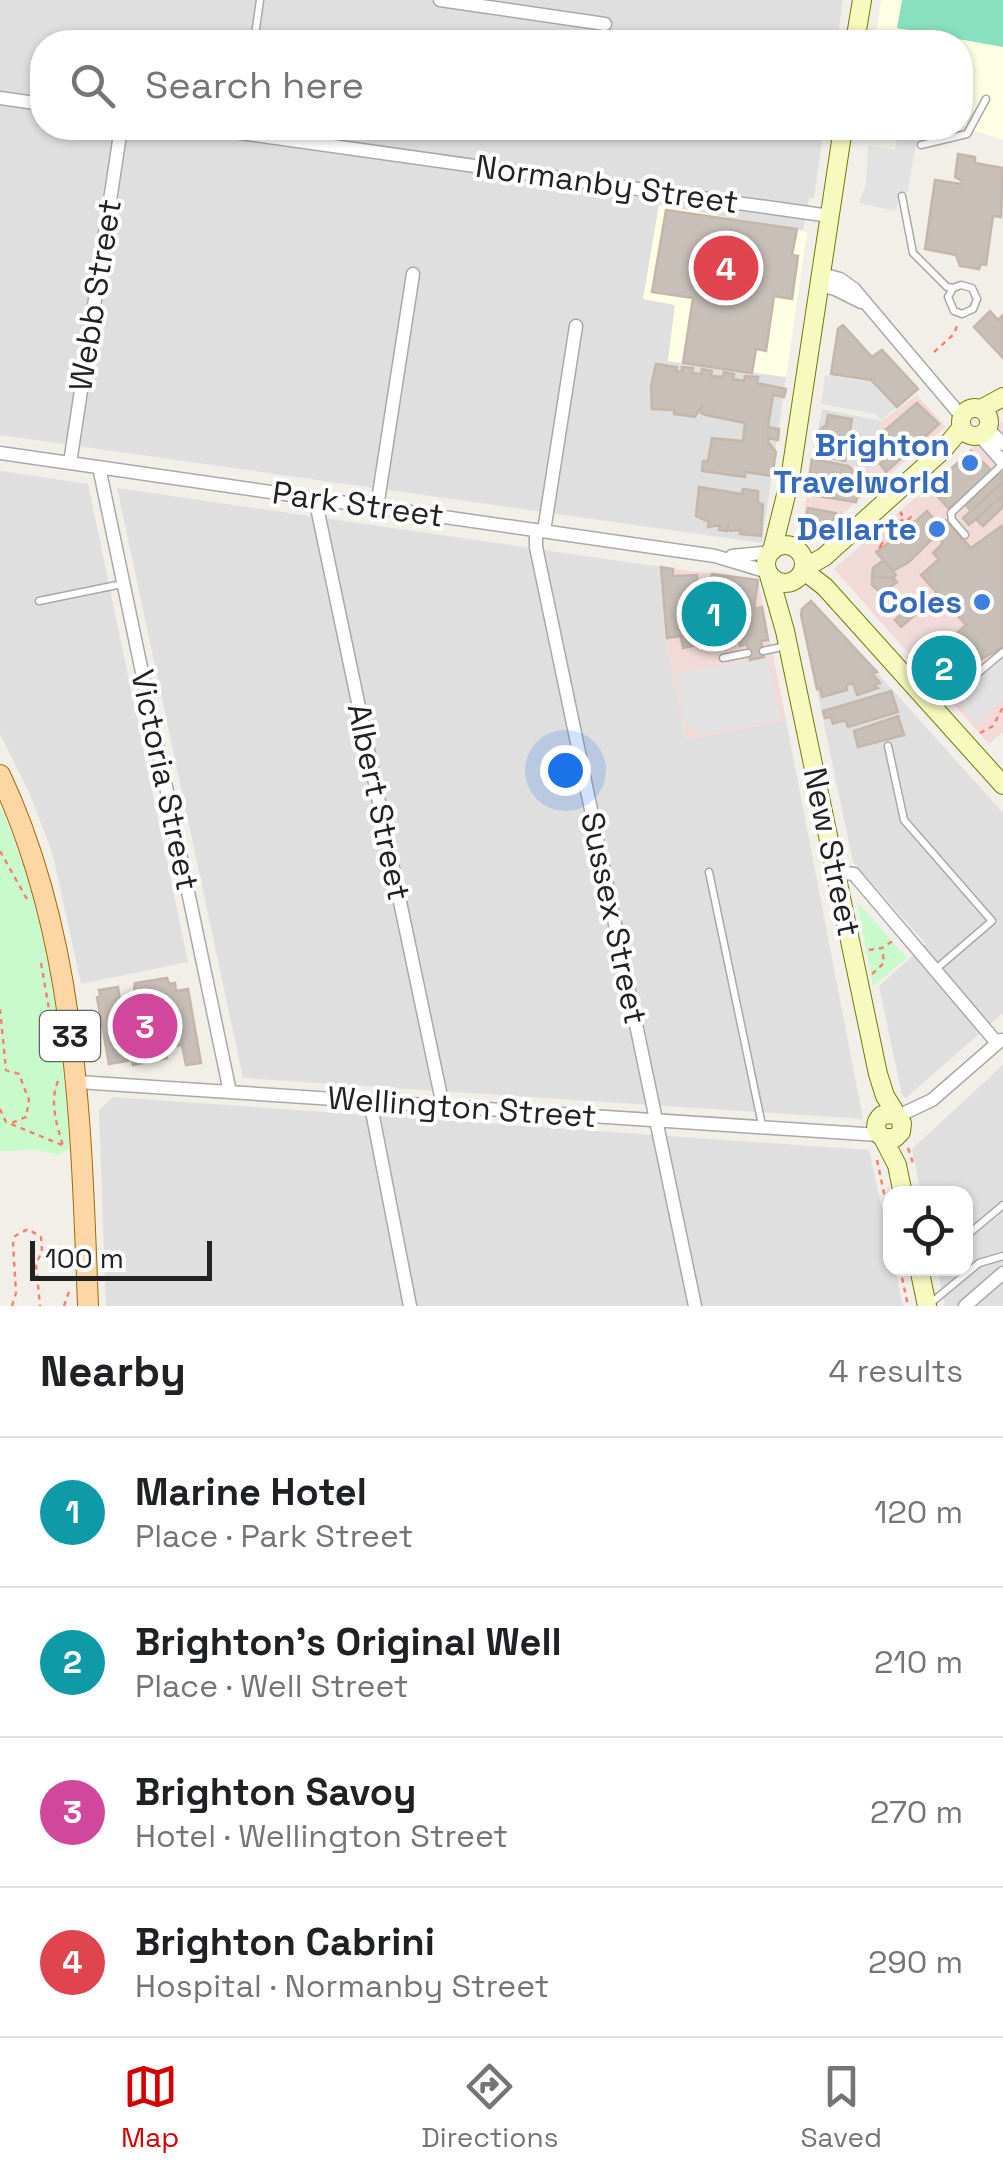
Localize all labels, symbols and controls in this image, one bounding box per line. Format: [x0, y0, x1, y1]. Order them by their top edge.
search box [30, 30, 973, 140]
icon: search [65, 58, 120, 113]
text: Search here [145, 61, 364, 109]
street label: Normanby Street [473, 146, 741, 222]
street label: Webb Street [60, 196, 130, 394]
pin: 4 [694, 230, 758, 306]
place label: Brighton Travelworld [773, 425, 950, 502]
marker: Brighton Travelworld [959, 452, 981, 474]
street label: Park Street [270, 472, 446, 536]
place label: Dellarte [797, 509, 917, 549]
marker: Dellarte [926, 518, 948, 540]
pin: 1 [682, 576, 746, 652]
place label: Coles [878, 582, 962, 622]
marker: Coles [971, 591, 993, 613]
pin: 2 [912, 630, 976, 706]
street label: Victoria Street [122, 666, 208, 894]
street label: Albert Street [339, 700, 419, 904]
your location [540, 745, 591, 796]
street label: New Street [795, 764, 869, 940]
street label: Sussex Street [572, 808, 656, 1028]
pin: 3 [112, 988, 178, 1064]
road number: 33 [40, 1011, 100, 1061]
street label: Wellington Street [326, 1078, 598, 1136]
map controls [883, 1186, 973, 1276]
button: locate [883, 1186, 973, 1276]
scale bar [30, 1236, 212, 1280]
text: 100 m [45, 1240, 124, 1276]
text: Nearby [40, 1345, 186, 1398]
text: 4 results [828, 1351, 963, 1391]
text: Marine Hotel [135, 1468, 367, 1516]
text: 1 [65, 1492, 80, 1532]
text: 120 m [874, 1492, 963, 1532]
text: Place · Park Street [135, 1516, 413, 1556]
text: Brighton’s Original Well [135, 1618, 562, 1666]
text: 2 [63, 1642, 82, 1682]
text: 210 m [874, 1642, 963, 1682]
text: Place · Well Street [135, 1666, 409, 1706]
text: Brighton Savoy [135, 1768, 416, 1816]
text: 3 [63, 1792, 82, 1832]
text: 270 m [870, 1792, 963, 1832]
text: Hotel · Wellington Street [135, 1816, 508, 1856]
text: Brighton Cabrini [135, 1918, 435, 1966]
text: 4 [62, 1942, 83, 1982]
text: 290 m [868, 1942, 963, 1982]
text: Hospital · Normanby Street [135, 1966, 549, 2006]
tab: Map [121, 2059, 179, 2155]
tab: Directions [421, 2059, 558, 2155]
tab: Saved [800, 2059, 882, 2155]

